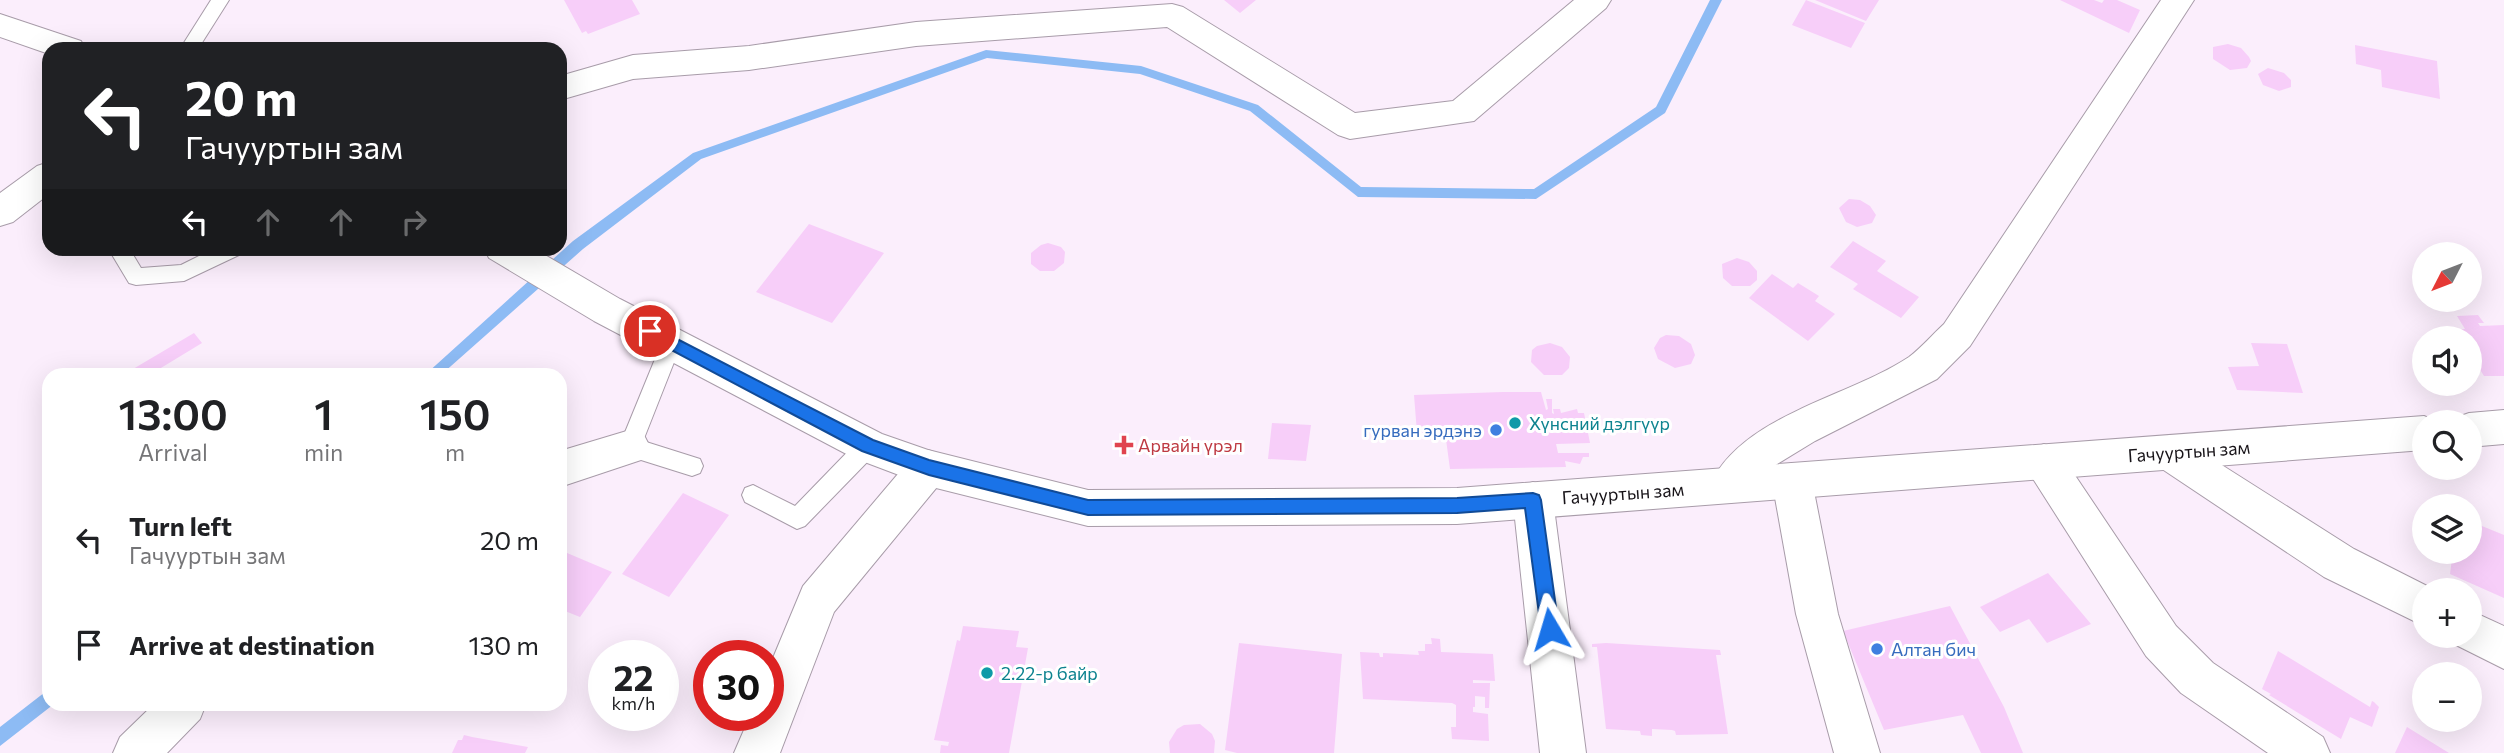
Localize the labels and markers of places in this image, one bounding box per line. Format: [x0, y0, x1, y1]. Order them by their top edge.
pin [620, 301, 680, 361]
place label: Хүнсний дэлгүүр [1529, 412, 1670, 434]
marker: Хүнсний дэлгүүр [1507, 415, 1523, 431]
place label: гурван эрдэнэ [1363, 419, 1482, 441]
marker: гурван эрдэнэ [1488, 422, 1504, 438]
place label: Арвайн үрэл [1138, 434, 1243, 456]
marker: Арвайн үрэл [1116, 437, 1132, 453]
place label: Алтан бич [1891, 638, 1976, 660]
marker: Алтан бич [1869, 641, 1885, 657]
place label: 2.22-р байр [1001, 662, 1098, 684]
marker: 2.22-р байр [979, 665, 995, 681]

